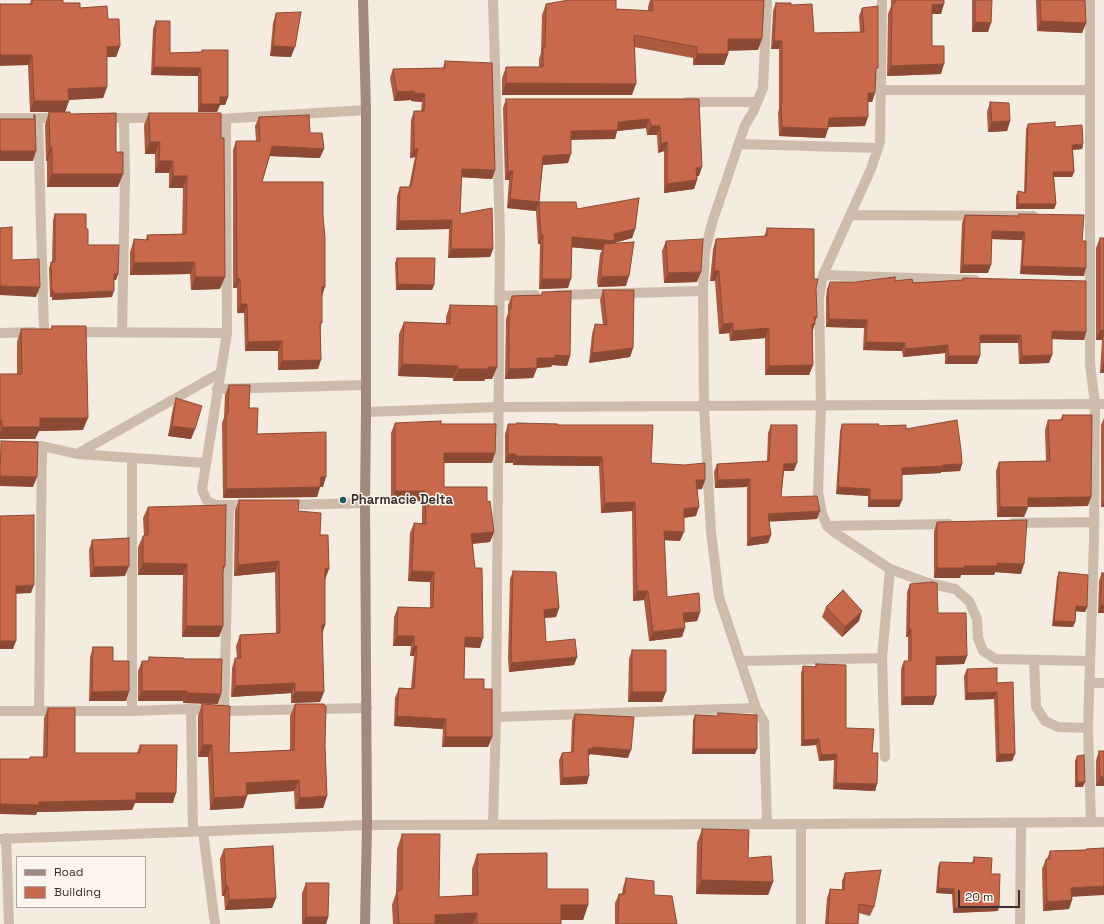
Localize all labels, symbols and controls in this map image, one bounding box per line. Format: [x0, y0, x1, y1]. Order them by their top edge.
place label: Pharmacie Delta [351, 492, 453, 508]
marker: Pharmacie Delta [338, 495, 348, 505]
legend [16, 856, 146, 908]
text: Road [54, 864, 83, 880]
scale bar [960, 882, 1022, 908]
text: Building [54, 884, 101, 900]
text: 20 m [965, 889, 993, 905]

